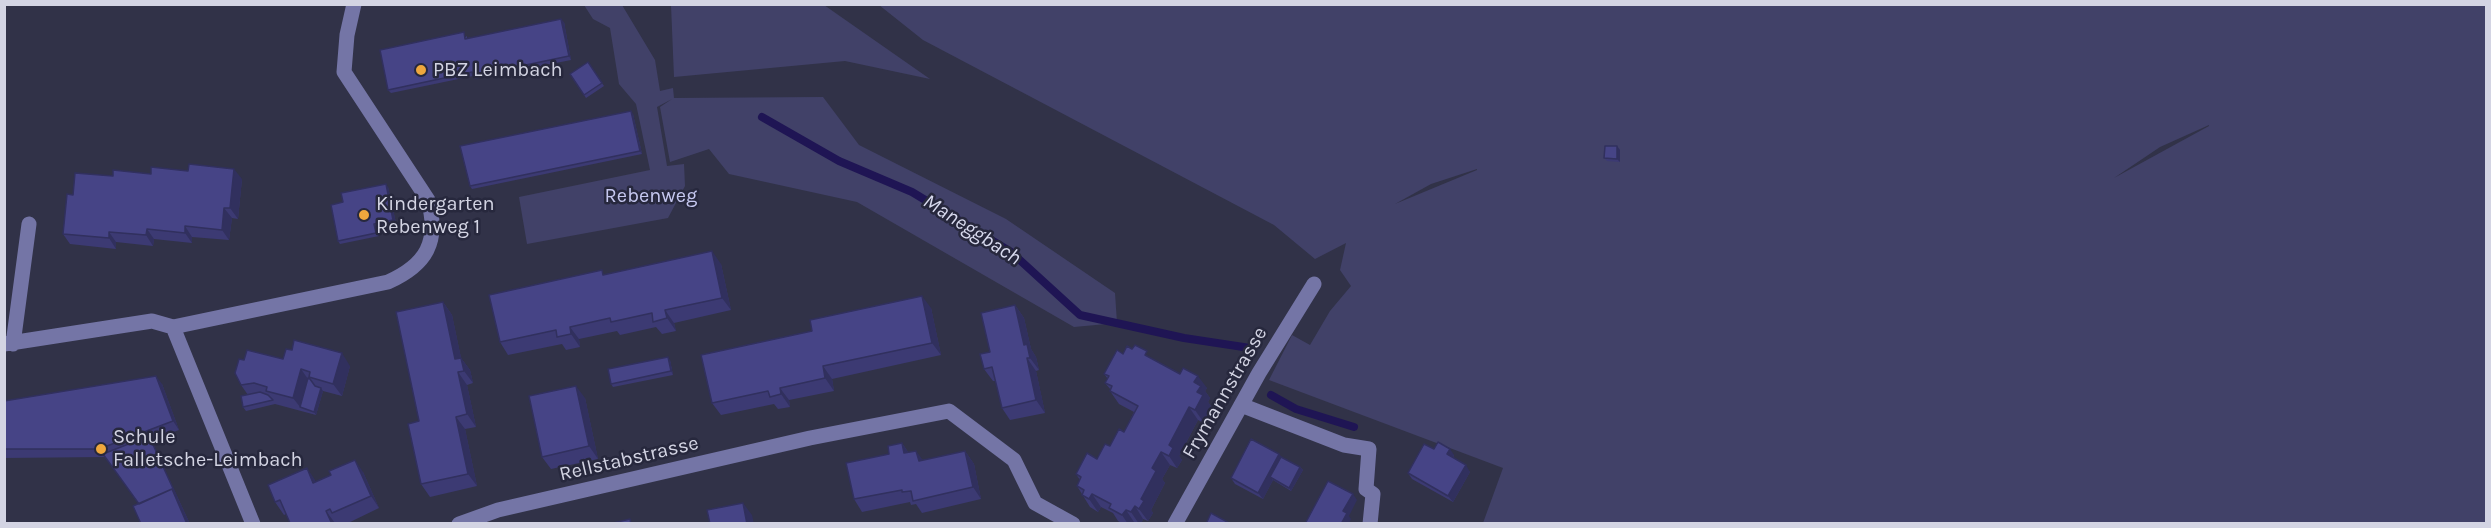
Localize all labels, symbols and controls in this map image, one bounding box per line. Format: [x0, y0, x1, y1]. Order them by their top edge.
place label: PBZ Leimbach [433, 58, 563, 82]
marker: PBZ Leimbach [414, 63, 428, 77]
park label: Rebenweg [605, 184, 697, 208]
water label: Maneggbach [918, 189, 1026, 271]
place label: Kindergarten Rebenweg 1 [376, 192, 495, 239]
marker: Kindergarten Rebenweg 1 [357, 208, 371, 222]
street label: Frymannstrasse [1177, 323, 1273, 463]
place label: Schule Falletsche-Leimbach [113, 425, 303, 472]
street label: Rellstabstrasse [557, 431, 701, 487]
marker: Schule Falletsche-Leimbach [94, 442, 108, 456]

